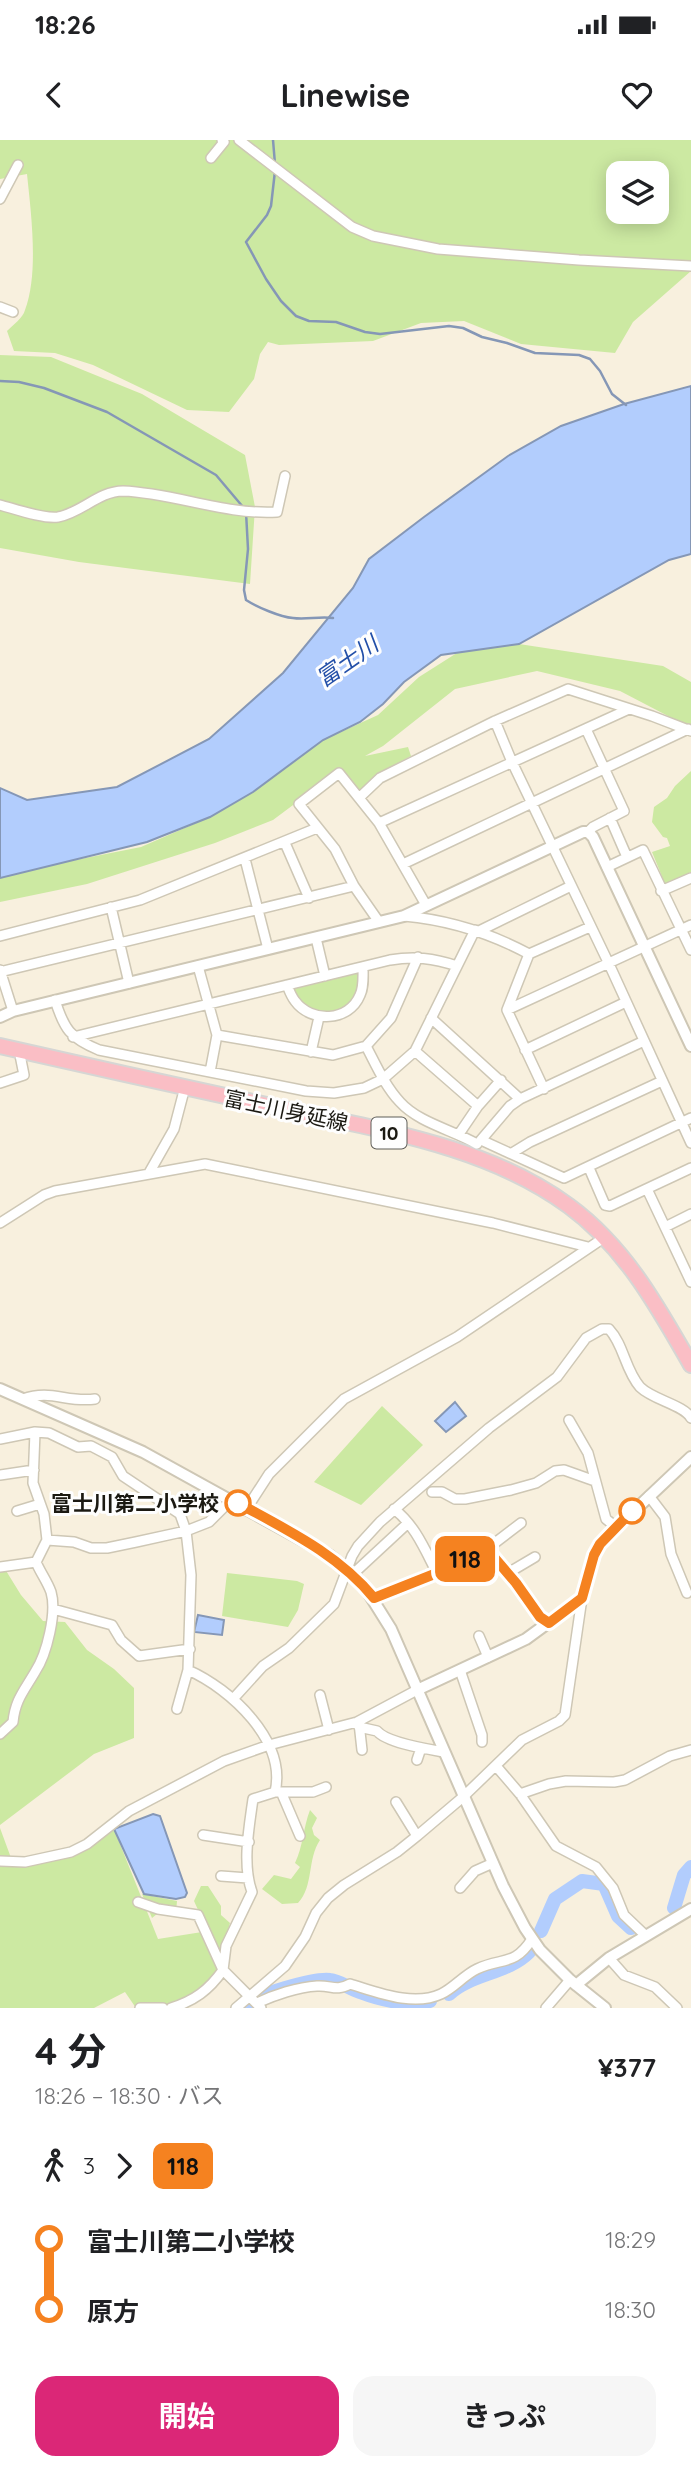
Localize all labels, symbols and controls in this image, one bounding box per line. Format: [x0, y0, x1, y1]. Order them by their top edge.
text: 18:26 [35, 8, 96, 41]
text: Linewise [281, 75, 410, 115]
icon: back [35, 76, 73, 114]
icon: heart [618, 76, 656, 114]
map controls [606, 161, 669, 224]
button: layers [606, 161, 669, 224]
water label: 富士川 [310, 628, 386, 693]
street label: 富士川身延線 [222, 1084, 350, 1136]
road number: 10 [372, 1118, 406, 1149]
place label: 富士川第二小学校 [51, 1490, 219, 1516]
marker: 富士川第二小学校 [225, 1490, 251, 1516]
unlabelled marker [619, 1498, 645, 1524]
line badge: 118 [425, 1536, 505, 1582]
text: 118 [449, 1544, 481, 1574]
text: 4 分 [35, 2027, 106, 2075]
text: ¥377 [598, 2051, 656, 2084]
text: 18:26 – 18:30 · バス [35, 2081, 224, 2110]
icon: walk [35, 2147, 73, 2185]
icon: forward [105, 2147, 143, 2185]
text: 3 [83, 2151, 95, 2180]
text: 118 [167, 2151, 199, 2181]
text: 富士川第二小学校 [87, 2225, 295, 2258]
text: 18:29 [605, 2225, 656, 2254]
text: 原方 [87, 2295, 139, 2328]
text: 18:30 [605, 2295, 656, 2324]
button: 開始 [35, 2376, 339, 2456]
button: きっぷ [353, 2376, 656, 2456]

